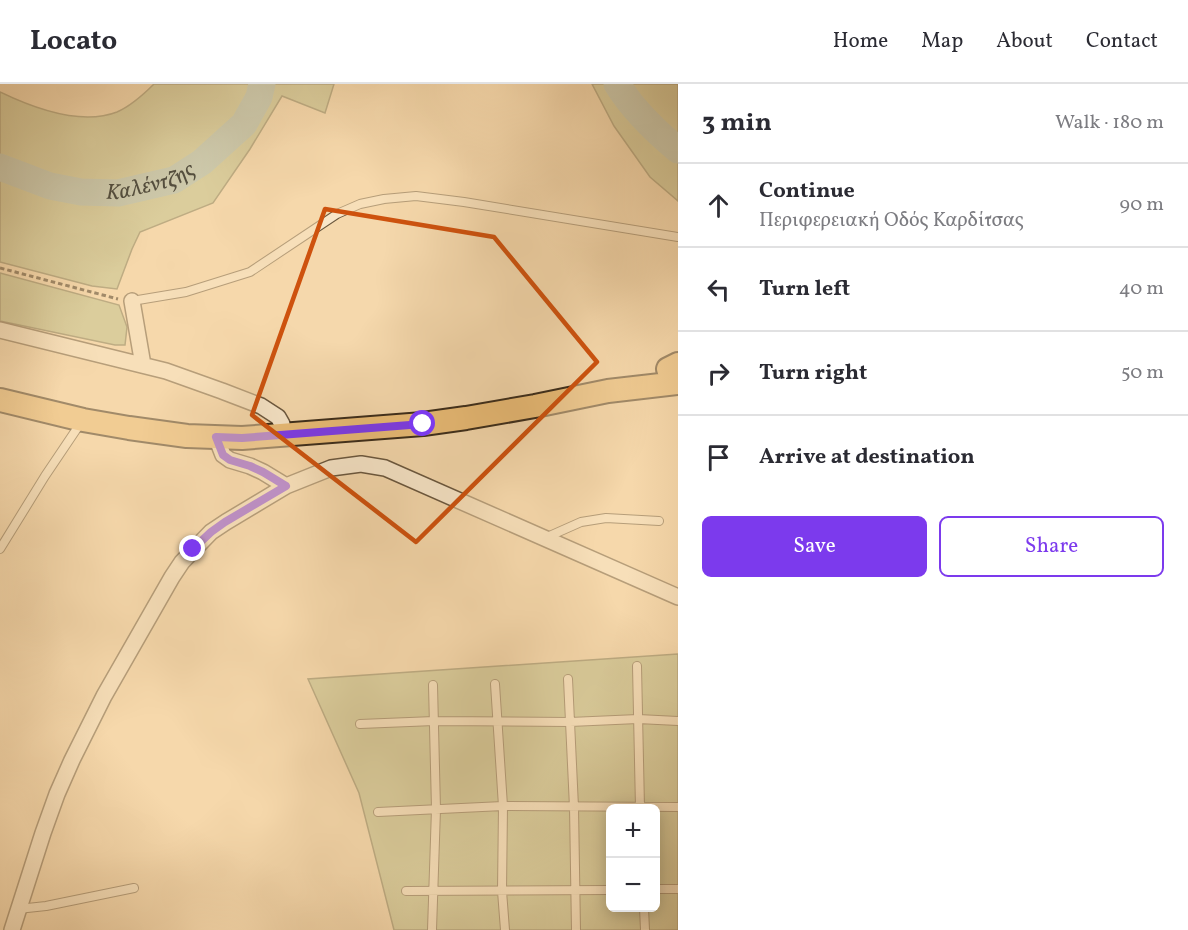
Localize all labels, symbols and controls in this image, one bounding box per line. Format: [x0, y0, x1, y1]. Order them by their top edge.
text: Locato [30, 22, 117, 61]
text: Home [833, 27, 888, 56]
text: Map [921, 27, 963, 56]
text: About [996, 27, 1053, 56]
text: Contact [1086, 27, 1158, 56]
text: 3 min [702, 105, 772, 141]
text: Walk · 180 m [1055, 109, 1164, 137]
water label: Καλέντζης [105, 155, 202, 209]
text: Continue [759, 176, 855, 207]
icon: ahead [702, 189, 735, 222]
text: 90 m [1120, 191, 1164, 219]
text: Περιφερειακή Οδός Καρδίτσας [759, 207, 1024, 235]
icon: left [702, 273, 735, 306]
text: Turn left [759, 274, 850, 305]
text: 40 m [1119, 275, 1164, 303]
icon: right [702, 357, 735, 390]
text: Turn right [759, 358, 867, 389]
text: 50 m [1121, 359, 1164, 387]
route start [409, 410, 435, 436]
icon: arrive [702, 441, 735, 474]
text: Arrive at destination [759, 442, 975, 473]
button: Save [702, 516, 927, 577]
button: Share [939, 516, 1164, 577]
route end [179, 535, 205, 561]
map controls [606, 804, 660, 912]
button: + [606, 804, 660, 858]
button: − [606, 858, 660, 912]

